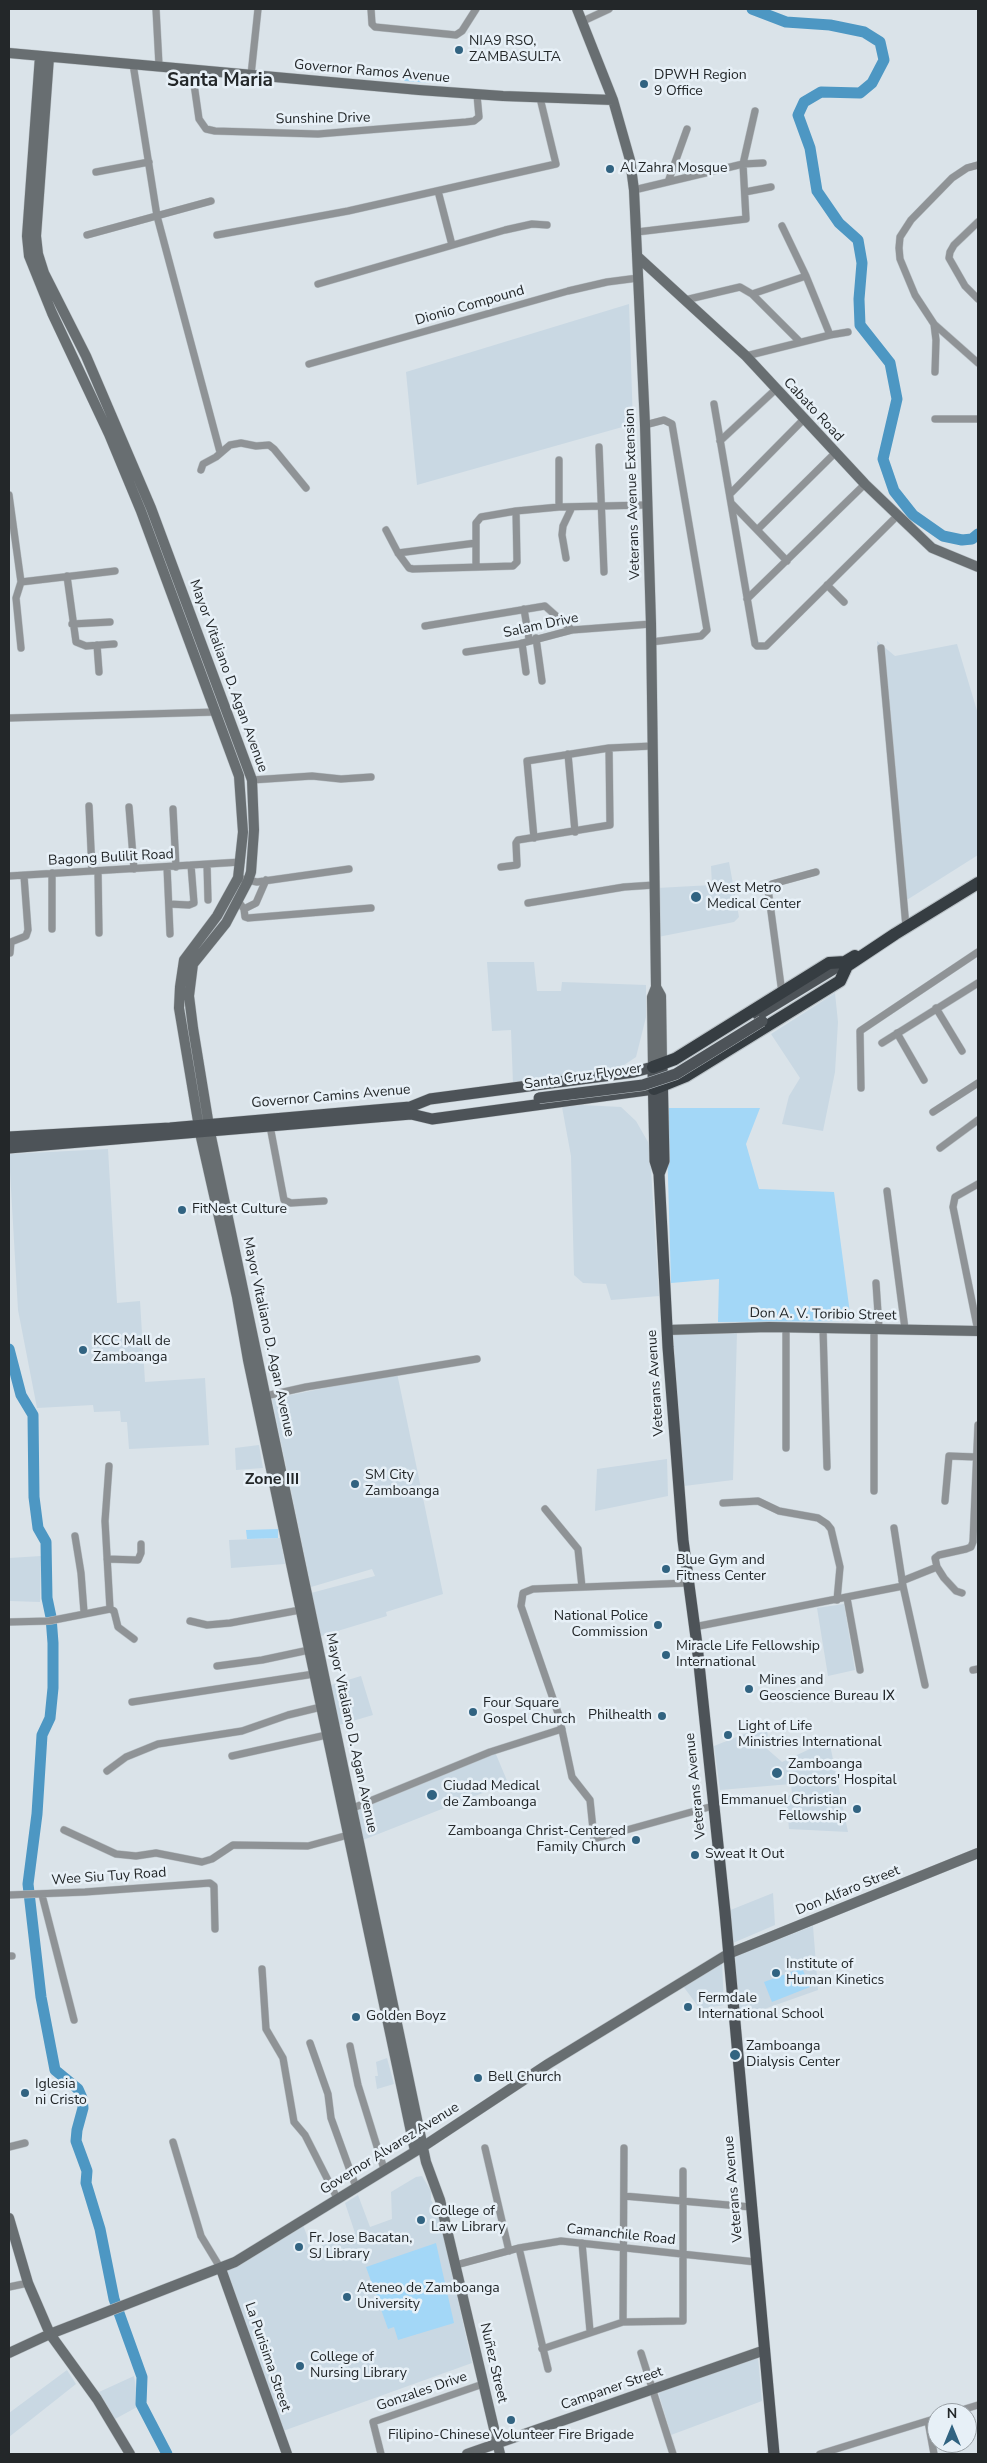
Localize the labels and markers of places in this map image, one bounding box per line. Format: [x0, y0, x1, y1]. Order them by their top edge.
place label: NIA9 RSO, ZAMBASULTA [469, 34, 561, 66]
marker: NIA9 RSO, ZAMBASULTA [453, 44, 465, 56]
place label: DPWH Region 9 Office [654, 68, 747, 100]
marker: DPWH Region 9 Office [638, 78, 650, 90]
place label: Al Zahra Mosque [620, 161, 727, 177]
marker: Al Zahra Mosque [604, 163, 616, 175]
place label: West Metro Medical Center [707, 881, 801, 914]
marker: West Metro Medical Center [689, 890, 703, 904]
place label: FitNest Culture [192, 1202, 287, 1218]
marker: FitNest Culture [176, 1204, 188, 1216]
place label: KCC Mall de Zamboanga [93, 1334, 170, 1366]
marker: KCC Mall de Zamboanga [77, 1344, 89, 1356]
place label: SM City Zamboanga [365, 1468, 439, 1500]
marker: SM City Zamboanga [349, 1478, 361, 1490]
place label: Blue Gym and Fitness Center [676, 1553, 766, 1585]
marker: Blue Gym and Fitness Center [660, 1563, 672, 1575]
place label: National Police Commission [554, 1609, 648, 1641]
marker: National Police Commission [652, 1619, 664, 1631]
place label: Miracle Life Fellowship International [676, 1639, 820, 1671]
marker: Miracle Life Fellowship International [660, 1649, 672, 1661]
place label: Mines and Geoscience Bureau Ⅸ [759, 1673, 896, 1705]
marker: Mines and Geoscience Bureau Ⅸ [743, 1683, 755, 1695]
place label: Four Square Gospel Church [483, 1696, 576, 1728]
marker: Four Square Gospel Church [467, 1706, 479, 1718]
place label: Philhealth [588, 1708, 652, 1724]
marker: Philhealth [656, 1710, 668, 1722]
place label: Light of Life Ministries International [738, 1719, 882, 1751]
marker: Light of Life Ministries International [722, 1729, 734, 1741]
place label: Zamboanga Doctors' Hospital [788, 1757, 897, 1790]
marker: Zamboanga Doctors' Hospital [770, 1766, 784, 1780]
place label: Ciudad Medical de Zamboanga [443, 1779, 540, 1811]
marker: Ciudad Medical de Zamboanga [425, 1788, 439, 1802]
place label: Emmanuel Christian Fellowship [721, 1793, 847, 1825]
marker: Emmanuel Christian Fellowship [851, 1803, 863, 1815]
place label: Zamboanga Christ-Centered Family Church [448, 1824, 626, 1856]
marker: Zamboanga Christ-Centered Family Church [630, 1834, 642, 1846]
place label: Sweat It Out [705, 1847, 784, 1863]
marker: Sweat It Out [689, 1849, 701, 1861]
place label: Institute of Human Kinetics [786, 1957, 884, 1990]
marker: Institute of Human Kinetics [770, 1967, 782, 1979]
place label: Fermdale International School [698, 1991, 824, 2024]
marker: Fermdale International School [682, 2001, 694, 2013]
place label: Golden Boyz [366, 2009, 446, 2025]
marker: Golden Boyz [350, 2011, 362, 2023]
place label: Zamboanga Dialysis Center [746, 2039, 840, 2072]
marker: Zamboanga Dialysis Center [728, 2048, 742, 2062]
place label: Bell Church [488, 2070, 561, 2086]
marker: Bell Church [472, 2072, 484, 2084]
place label: Iglesia ni Cristo [35, 2077, 87, 2110]
marker: Iglesia ni Cristo [19, 2087, 31, 2099]
place label: College of Law Library [431, 2204, 505, 2236]
marker: College of Law Library [415, 2214, 427, 2226]
place label: Fr. Jose Bacatan, SJ Library [309, 2231, 412, 2264]
marker: Fr. Jose Bacatan, SJ Library [293, 2241, 305, 2253]
place label: Ateneo de Zamboanga University [357, 2281, 500, 2314]
marker: Ateneo de Zamboanga University [341, 2291, 353, 2303]
place label: College of Nursing Library [310, 2350, 407, 2382]
marker: College of Nursing Library [294, 2360, 306, 2372]
marker: Filipino-Chinese Volunteer Fire Brigade [505, 2414, 517, 2426]
place label: Filipino-Chinese Volunteer Fire Brigade [388, 2428, 634, 2444]

